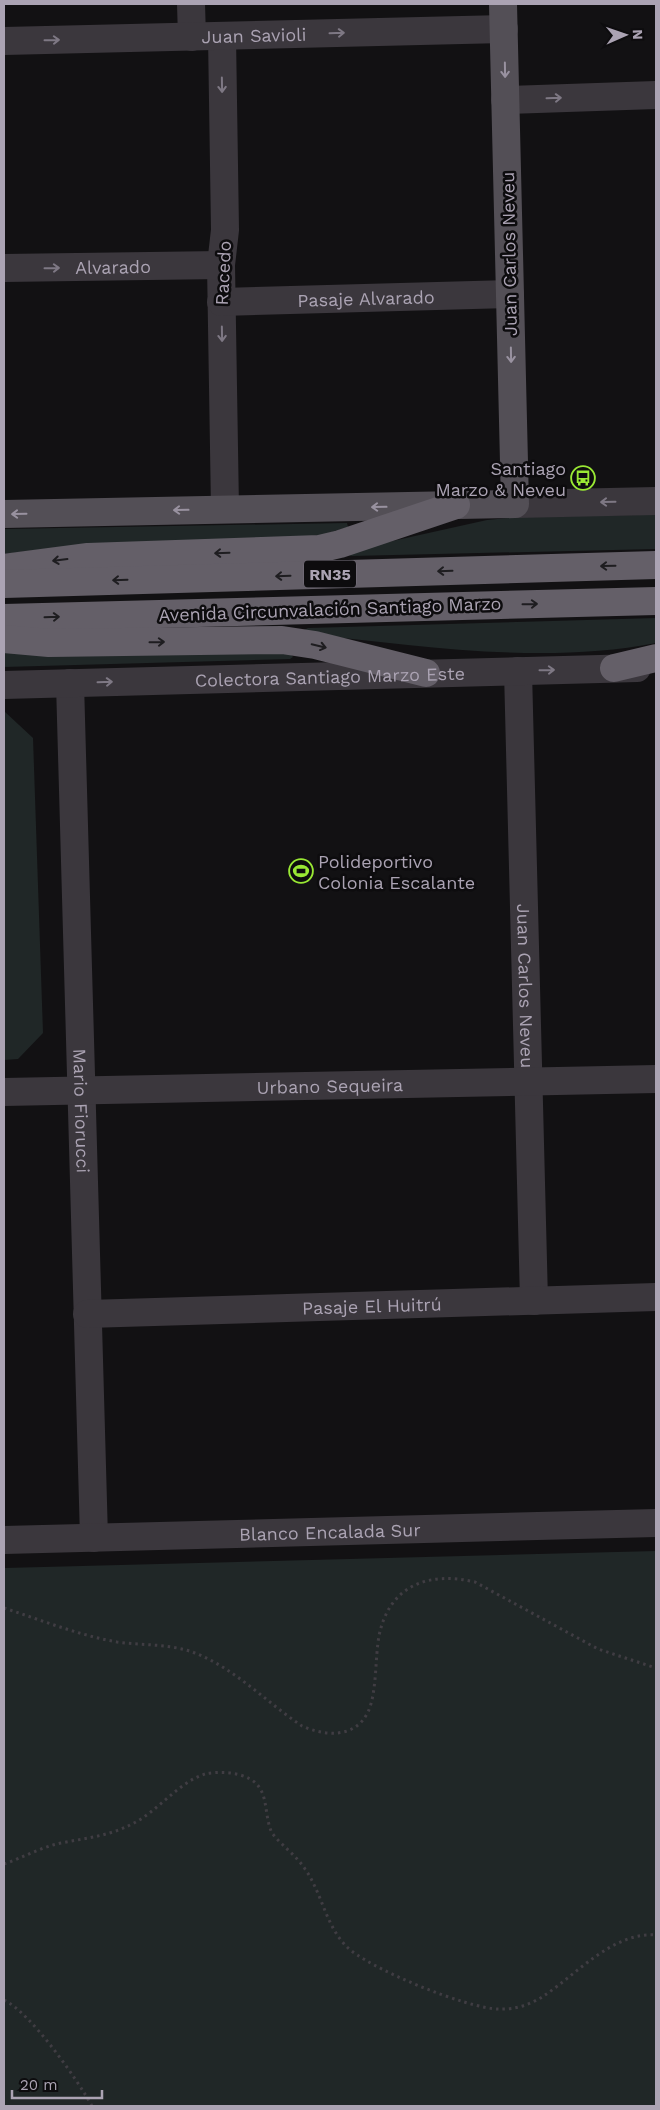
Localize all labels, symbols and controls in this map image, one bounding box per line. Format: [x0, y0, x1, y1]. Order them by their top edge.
north arrow [600, 10, 650, 60]
street label: Juan Savioli [201, 23, 307, 47]
one-way arrow [329, 28, 345, 38]
text: N [630, 29, 646, 40]
one-way arrow [44, 35, 60, 45]
one-way arrow [500, 62, 509, 78]
one-way arrow [218, 76, 227, 92]
one-way arrow [546, 93, 562, 103]
street label: Juan Carlos Neveu [497, 172, 521, 336]
street label: Racedo [211, 240, 235, 306]
street label: Alvarado [75, 255, 151, 278]
one-way arrow [44, 263, 60, 273]
street label: Pasaje Alvarado [297, 286, 435, 310]
one-way arrow [217, 326, 227, 342]
one-way arrow [507, 347, 516, 363]
place label: Santiago Marzo & Neveu [435, 458, 566, 500]
bus stop icon: Santiago Marzo & Neveu [570, 465, 596, 491]
one-way arrow [600, 497, 616, 506]
one-way arrow [371, 502, 387, 511]
one-way arrow [173, 506, 189, 515]
one-way arrow [11, 509, 27, 518]
one-way arrow [214, 549, 230, 558]
one-way arrow [52, 555, 68, 565]
road number: RN35 [304, 560, 356, 588]
one-way arrow [600, 561, 616, 571]
one-way arrow [437, 566, 454, 576]
one-way arrow [275, 571, 291, 580]
one-way arrow [112, 576, 128, 585]
street label: Avenida Circunvalación Santiago Marzo [158, 593, 502, 625]
one-way arrow [522, 599, 538, 609]
one-way arrow [44, 612, 60, 622]
one-way arrow [149, 637, 165, 646]
one-way arrow [311, 642, 327, 651]
street label: Colectora Santiago Marzo Este [194, 662, 465, 690]
one-way arrow [539, 665, 555, 675]
one-way arrow [97, 678, 113, 687]
place label: Polideportivo Colonia Escalante [318, 851, 475, 893]
sports icon: Polideportivo Colonia Escalante [288, 858, 314, 884]
street label: Juan Carlos Neveu [513, 903, 539, 1068]
street label: Mario Fiorucci [70, 1048, 94, 1173]
street label: Urbano Sequeira [257, 1074, 403, 1097]
street label: Pasaje El Huitrú [302, 1293, 442, 1318]
street label: Blanco Encalada Sur [239, 1519, 421, 1544]
scale bar [12, 2068, 102, 2100]
text: 20 m [20, 2076, 58, 2094]

